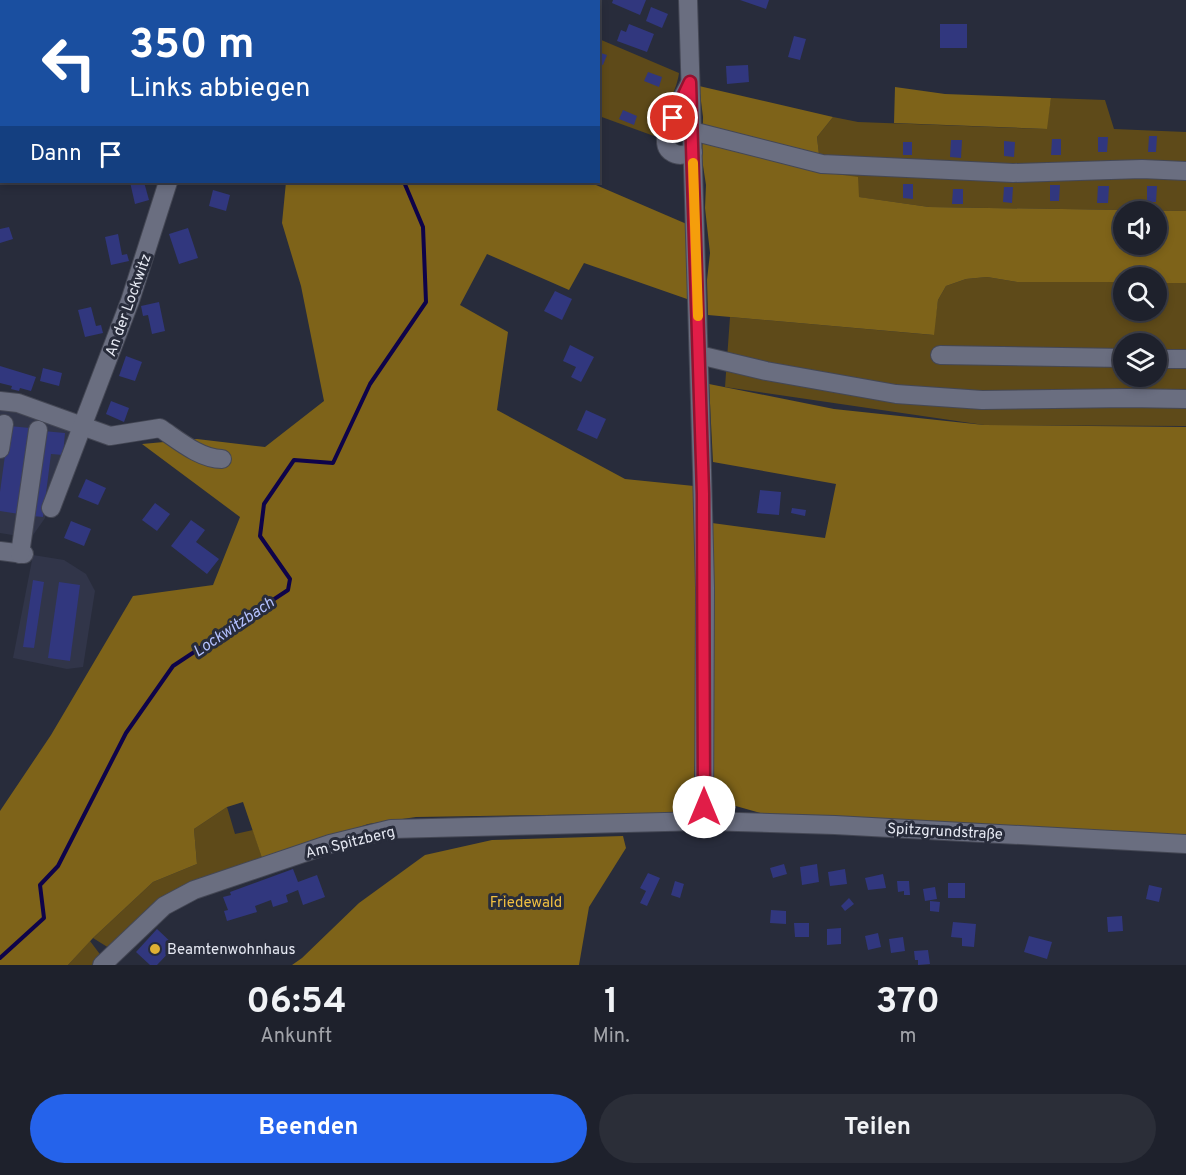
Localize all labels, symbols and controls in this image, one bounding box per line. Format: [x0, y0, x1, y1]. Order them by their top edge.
text: 350 m [129, 20, 255, 73]
icon: left [30, 24, 108, 102]
text: Links abbiegen [129, 72, 310, 106]
pin [647, 92, 698, 143]
icon: arrive [656, 101, 689, 134]
icon: arrive [94, 138, 127, 171]
text: Dann [30, 141, 82, 168]
map controls [1113, 201, 1167, 387]
button: sound [1113, 201, 1167, 255]
street label: An der Lockwitz [102, 251, 157, 360]
button: search [1113, 267, 1167, 321]
button: layers [1113, 333, 1167, 387]
water label: Lockwitzbach [190, 593, 279, 662]
position arrow [672, 775, 736, 839]
street label: Spitzgrundstraße [887, 820, 1003, 845]
street label: Am Spitzberg [304, 823, 397, 864]
park label: Friedewald [490, 894, 562, 913]
place label: Beamtenwohnhaus [167, 941, 296, 960]
marker: Beamtenwohnhaus [148, 942, 162, 956]
text: 06:54 [246, 980, 347, 1026]
text: 1 [604, 980, 618, 1026]
text: 370 [876, 980, 940, 1026]
text: Ankunft [260, 1024, 332, 1050]
text: Min. [593, 1024, 630, 1050]
text: m [899, 1024, 916, 1050]
button: Beenden [30, 1094, 587, 1163]
button: Teilen [599, 1094, 1156, 1163]

